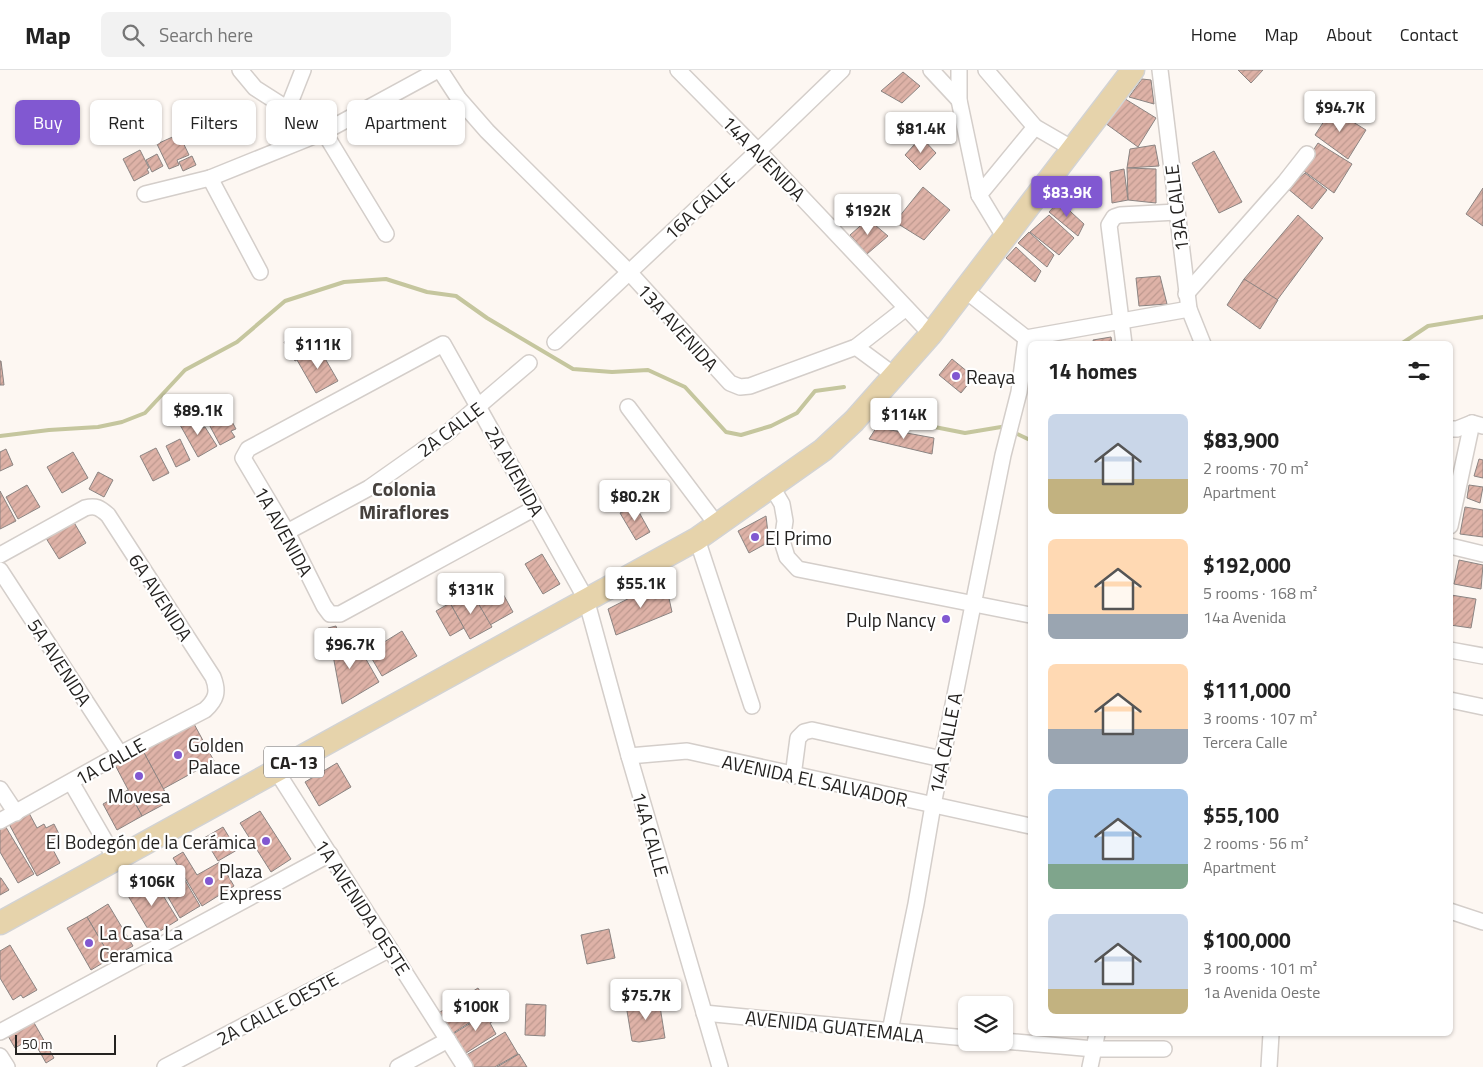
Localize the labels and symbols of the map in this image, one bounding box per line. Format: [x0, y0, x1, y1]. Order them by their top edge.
pin: $94.7K [1299, 90, 1381, 133]
street label: 14A AVENIDA [715, 108, 813, 208]
pin: $81.4K [880, 112, 962, 154]
street label: 13A CALLE [1156, 163, 1196, 253]
street label: 16A CALLE [657, 166, 741, 246]
pin: $83.9K [1026, 176, 1108, 218]
pin: $192K [833, 194, 903, 236]
street label: 13A AVENIDA [630, 276, 726, 378]
pin: $111K [283, 328, 353, 370]
place label: Reaya [966, 362, 1016, 391]
marker: Reaya [950, 370, 962, 382]
pin: $89.1K [157, 394, 239, 436]
street label: 2A CALLE [411, 394, 489, 464]
pin: $114K [869, 398, 939, 440]
street label: 2A AVENIDA [478, 421, 552, 521]
district label: Colonia Miraflores [359, 473, 449, 527]
pin: $80.2K [594, 480, 676, 522]
street label: 1A AVENIDA [247, 481, 321, 581]
place label: El Primo [765, 523, 832, 552]
marker: El Primo [749, 531, 761, 543]
street label: 6A AVENIDA [122, 547, 200, 647]
pin: $55.1K [600, 566, 682, 609]
pin: $131K [436, 572, 506, 615]
place label: Pulp Nancy [846, 605, 936, 634]
street label: 5A AVENIDA [21, 612, 99, 712]
marker: Pulp Nancy [940, 613, 952, 625]
pin: $96.7K [309, 628, 391, 670]
street label: 14A CALLE A [921, 690, 969, 796]
street label: 1A CALLE [70, 730, 150, 792]
place label: Golden Palace [188, 730, 244, 781]
road number: CA-13 [264, 746, 324, 778]
street label: AVENIDA EL SALVADOR [720, 746, 910, 814]
marker: Golden Palace [172, 749, 184, 761]
marker: Movesa [133, 770, 145, 782]
place label: Movesa [108, 781, 171, 810]
street label: 14A CALLE [625, 788, 677, 880]
place label: El Bodegón de la Cerámica [46, 827, 256, 856]
street label: 1A AVENIDA OESTE [308, 833, 418, 981]
marker: El Bodegón de la Cerámica [260, 835, 272, 847]
place label: Plaza Express [219, 856, 282, 907]
pin: $106K [117, 864, 187, 907]
marker: Plaza Express [203, 875, 215, 887]
place label: La Casa La Ceramica [99, 918, 183, 969]
marker: La Casa La Ceramica [83, 937, 95, 949]
street label: 2A CALLE OESTE [211, 964, 343, 1052]
pin: $75.7K [605, 978, 687, 1021]
pin: $100K [441, 990, 511, 1032]
street label: AVENIDA GUATEMALA [744, 1002, 926, 1050]
scale bar [15, 1032, 116, 1055]

